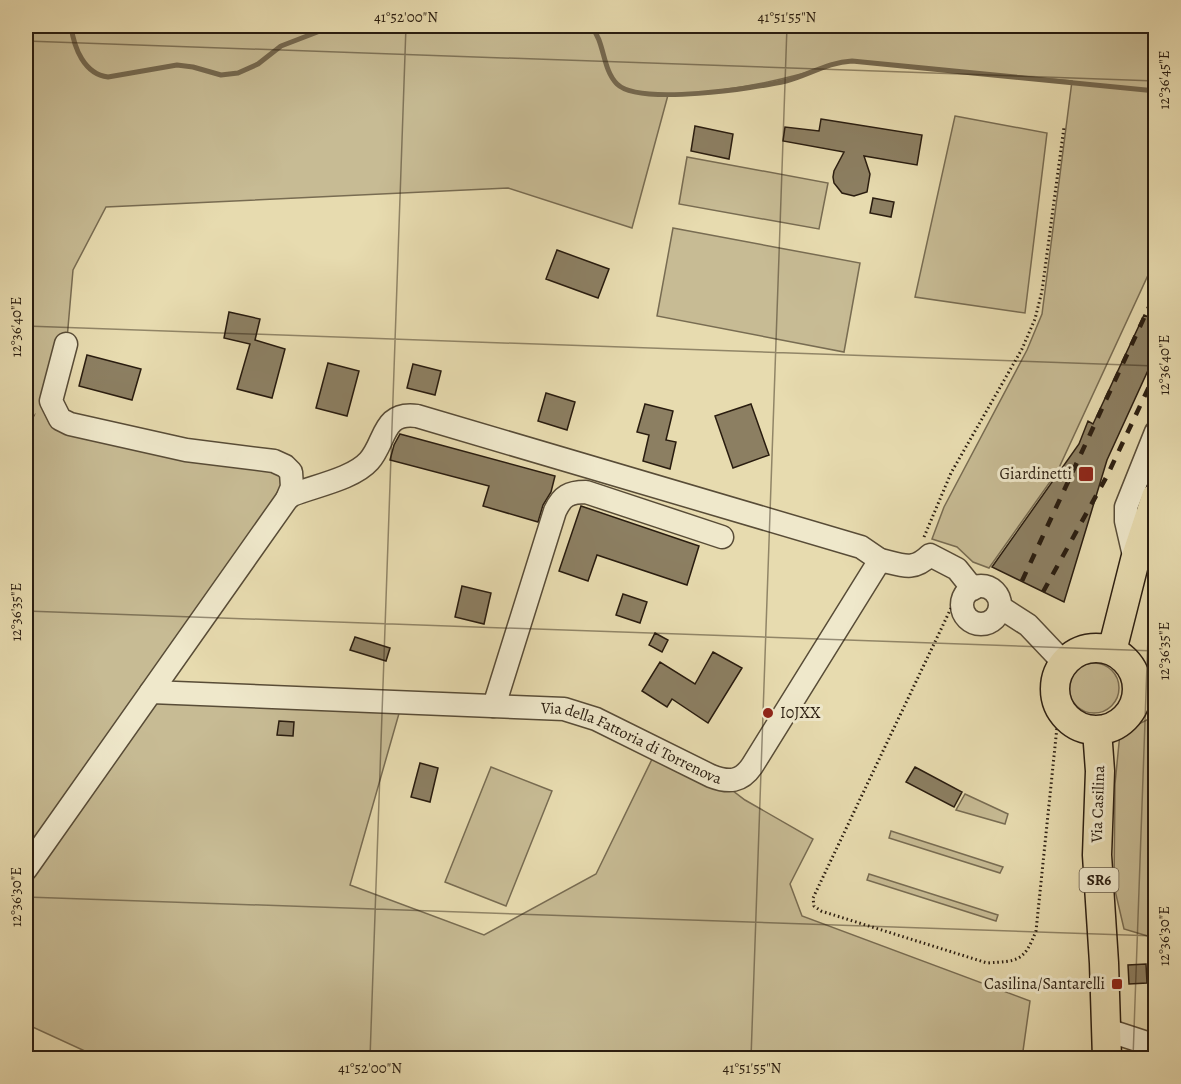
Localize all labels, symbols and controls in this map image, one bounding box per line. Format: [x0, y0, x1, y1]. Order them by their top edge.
text: 41°52'00"N [374, 7, 438, 27]
text: 41°51'55"N [758, 7, 817, 27]
text: 12°36'45"E [1154, 50, 1174, 110]
text: 12°36'40"E [6, 297, 26, 357]
text: 12°36'40"E [1154, 335, 1174, 395]
place label: Giardinetti [1000, 463, 1072, 485]
marker: Giardinetti [1077, 465, 1095, 483]
text: 12°36'35"E [6, 583, 26, 641]
text: 12°36'35"E [1154, 622, 1174, 680]
street label: Via della Fattoria di Torrenova [539, 697, 725, 790]
place label: I0JXX [780, 702, 821, 724]
marker: I0JXX [761, 706, 775, 720]
street label: Via Casilina [1086, 764, 1110, 844]
text: 12°36'30"E [6, 867, 26, 927]
road number: SR6 [1080, 868, 1118, 892]
text: 12°36'30"E [1154, 906, 1174, 966]
place label: Casilina/Santarelli [984, 973, 1105, 995]
marker: Casilina/Santarelli [1110, 977, 1124, 991]
text: 41°52'00"N [338, 1058, 402, 1078]
text: 41°51'55"N [723, 1058, 782, 1078]

